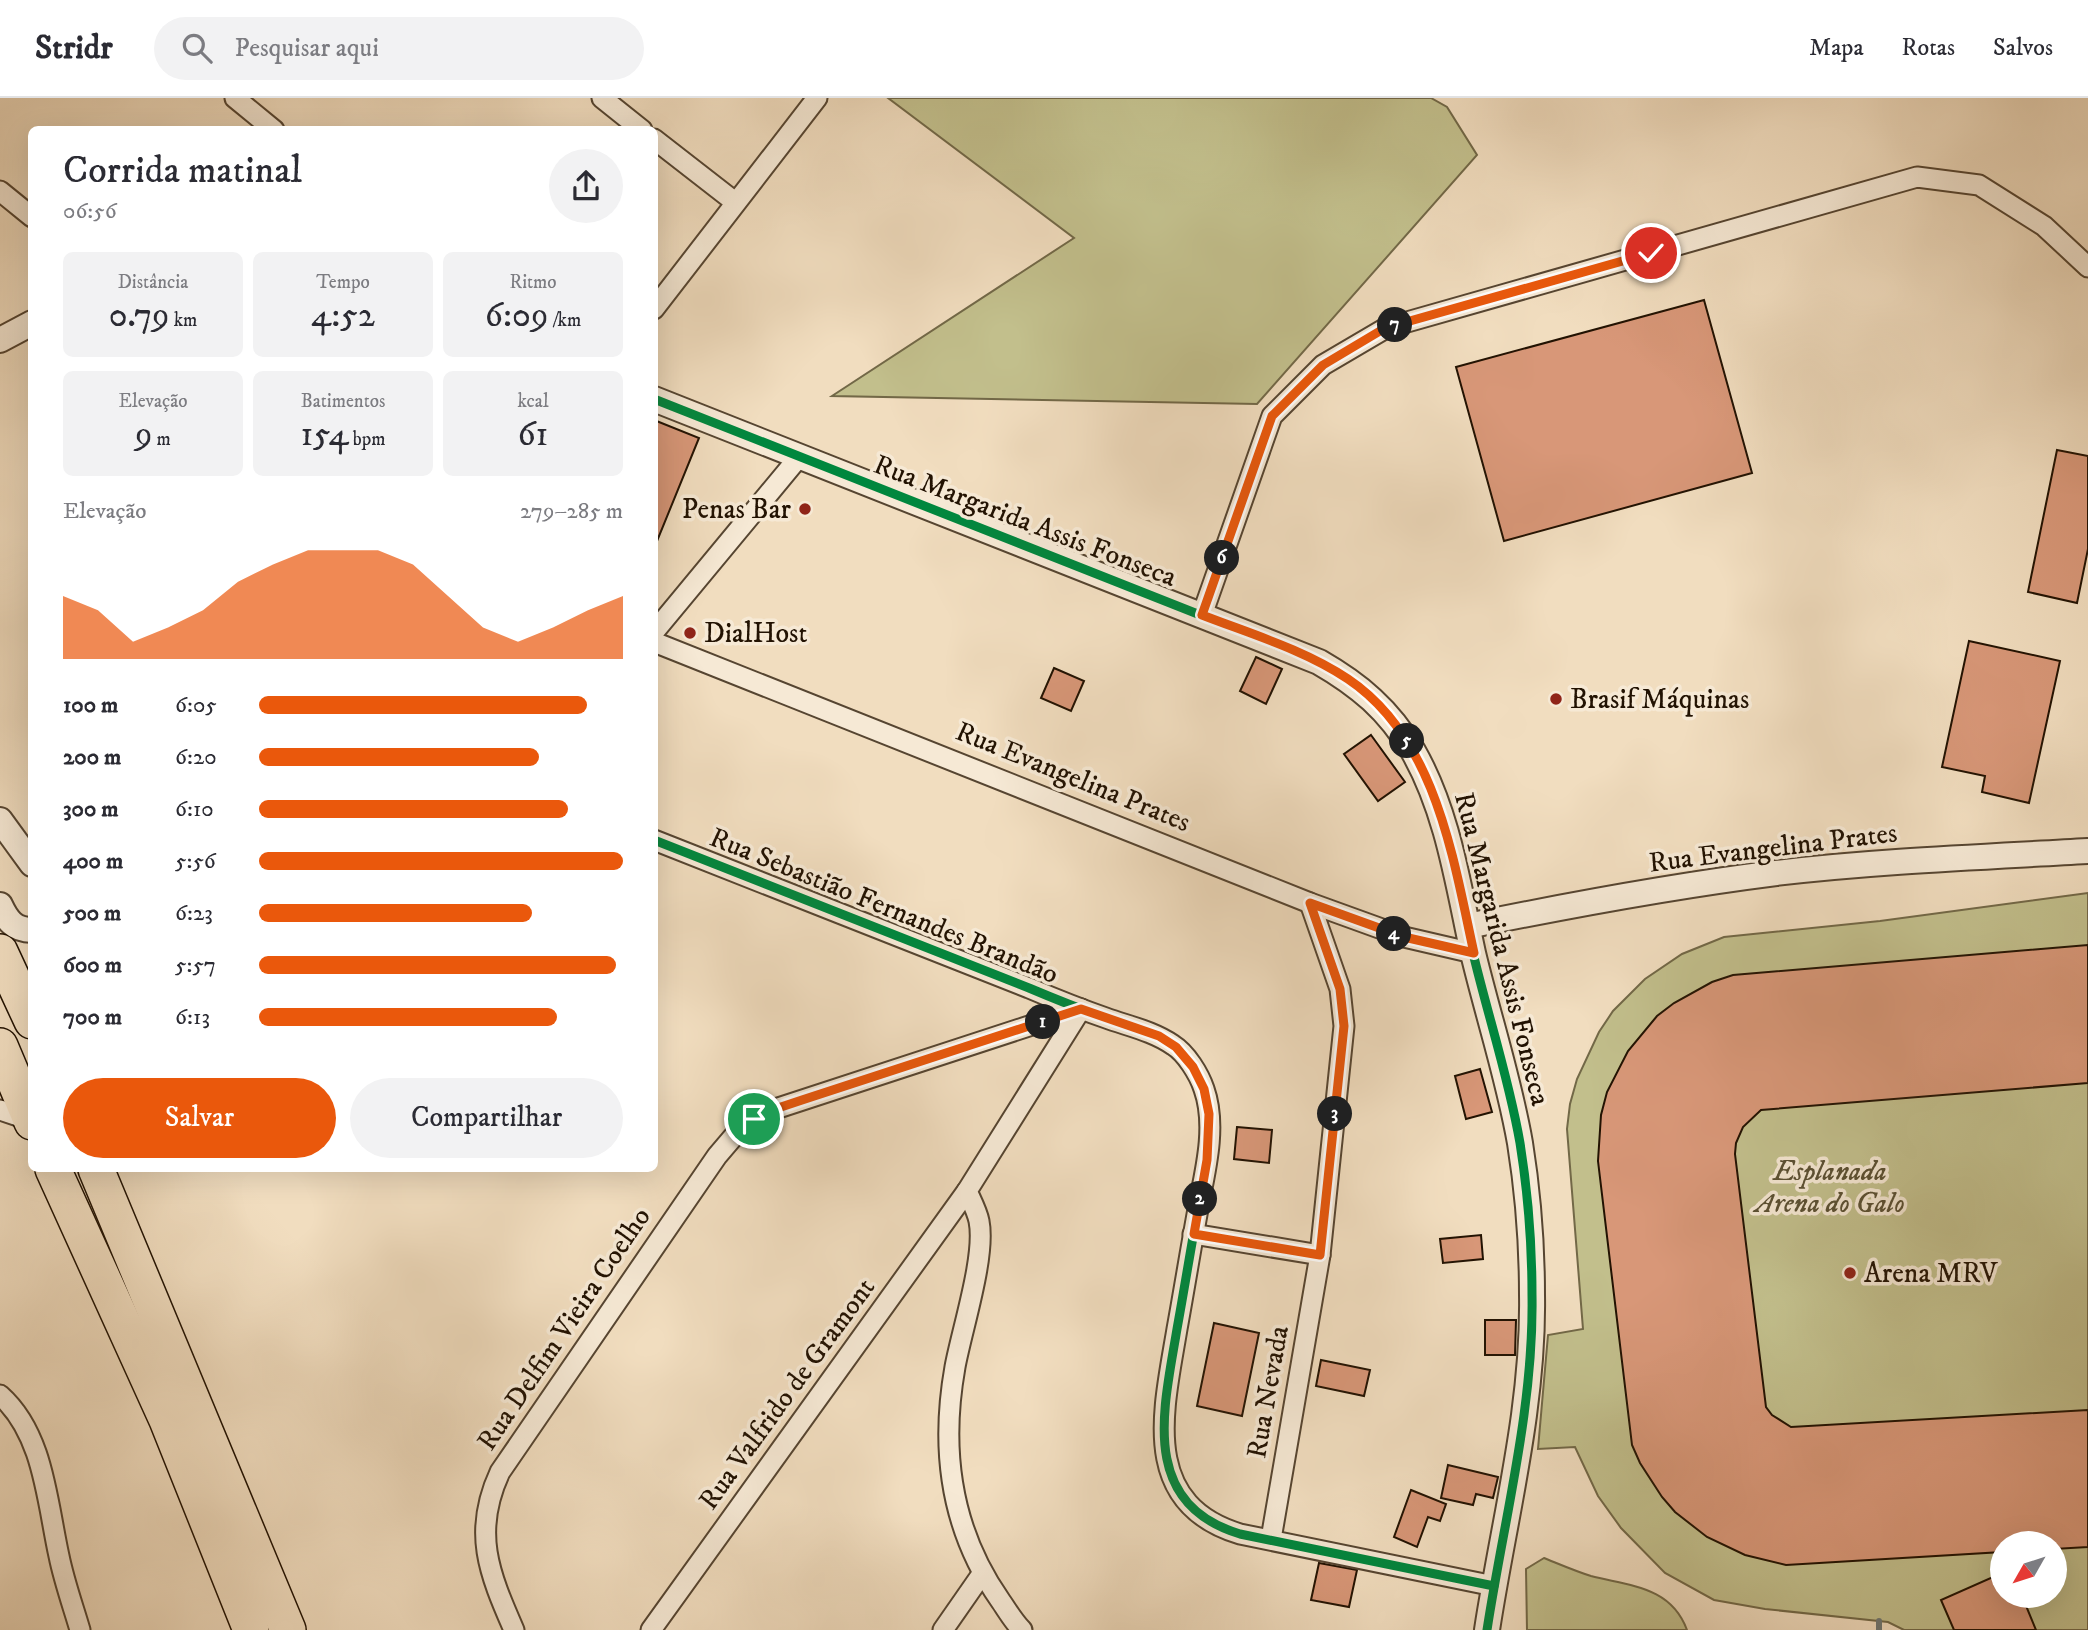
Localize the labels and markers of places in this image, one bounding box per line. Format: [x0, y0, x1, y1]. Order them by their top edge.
pin [1621, 223, 1681, 283]
pin: 7 [1378, 308, 1412, 342]
place label: Penas Bar [682, 492, 792, 527]
marker: Penas Bar [797, 501, 813, 517]
pin: 6 [1204, 540, 1240, 575]
place label: DialHost [704, 616, 807, 651]
marker: DialHost [682, 625, 698, 641]
place label: Brasif Máquinas [1570, 682, 1749, 717]
marker: Brasif Máquinas [1548, 691, 1564, 707]
pin: 5 [1390, 724, 1424, 758]
pin: 4 [1376, 916, 1412, 952]
pin: 1 [1026, 1004, 1060, 1040]
pin [724, 1089, 784, 1149]
pin: 3 [1318, 1096, 1352, 1132]
pin: 2 [1182, 1182, 1218, 1216]
place label: Arena MRV [1864, 1256, 1999, 1291]
marker: Arena MRV [1842, 1265, 1858, 1281]

